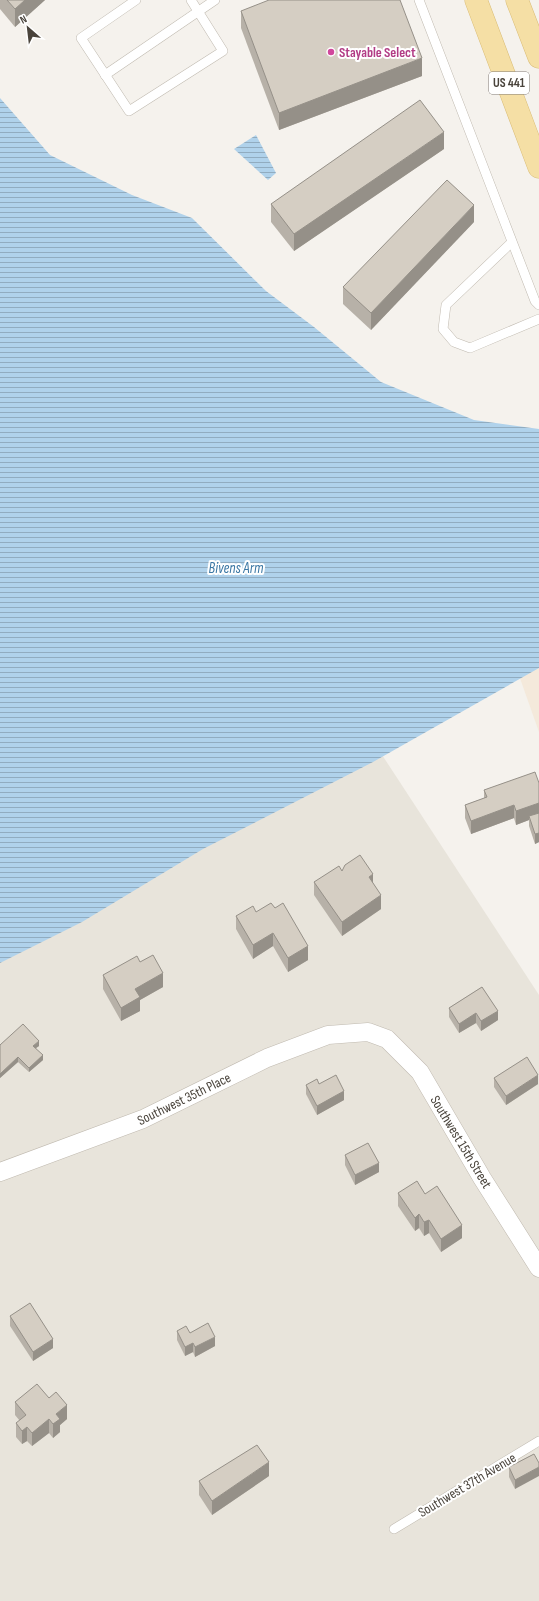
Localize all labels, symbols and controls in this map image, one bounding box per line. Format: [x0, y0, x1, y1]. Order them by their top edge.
north arrow [8, 8, 48, 48]
text: N [18, 12, 29, 27]
place label: Stayable Select [339, 44, 416, 61]
marker: Stayable Select [326, 47, 336, 57]
road number: US 441 [489, 72, 529, 94]
water label: Bivens Arm [209, 559, 264, 578]
street label: Southwest 35th Place [134, 1069, 234, 1129]
street label: Southwest 15th Street [427, 1092, 495, 1192]
street label: Southwest 37th Avenue [415, 1449, 519, 1521]

